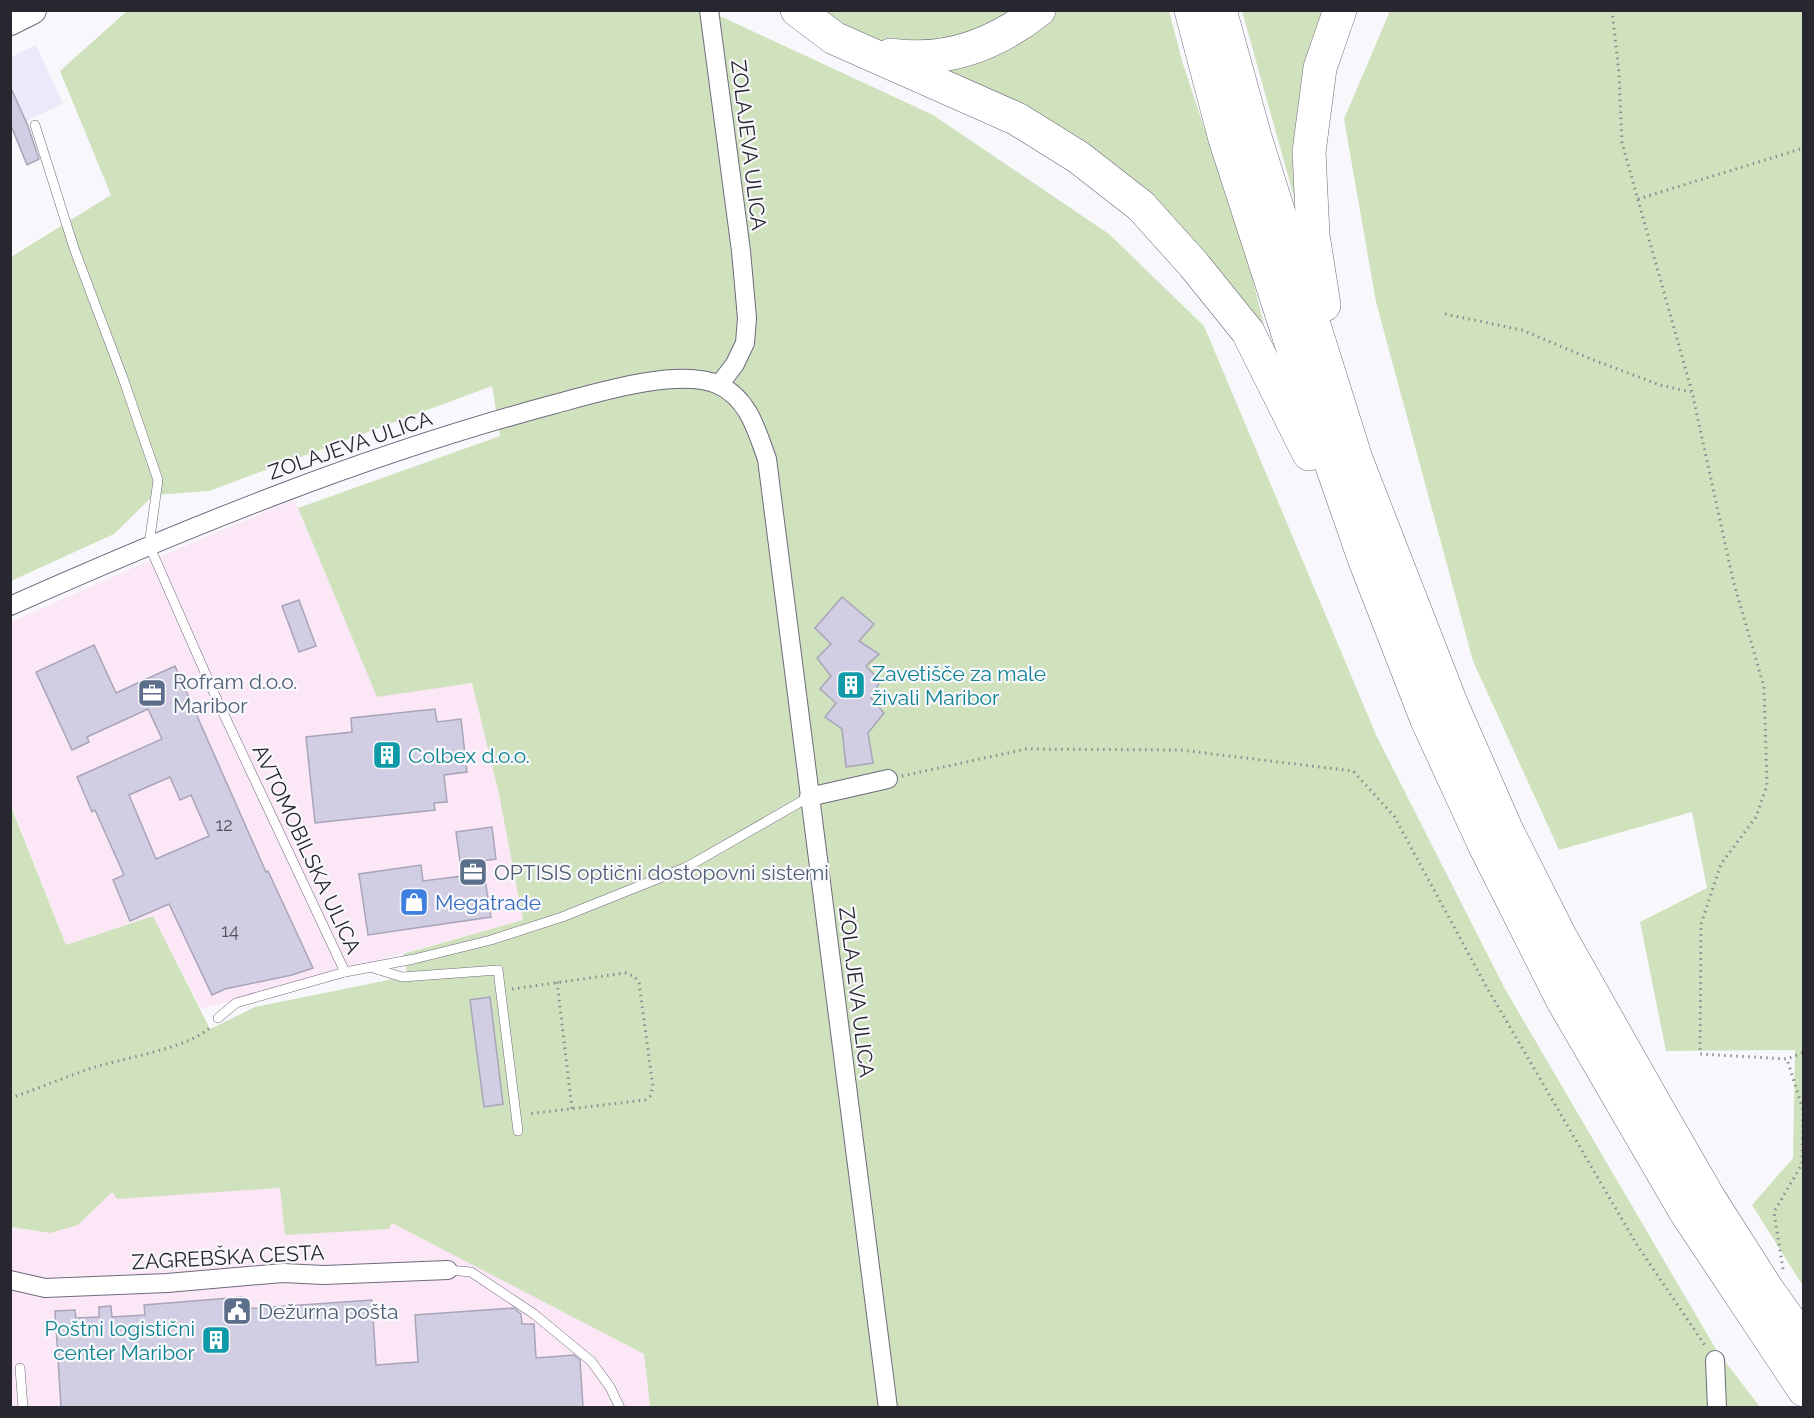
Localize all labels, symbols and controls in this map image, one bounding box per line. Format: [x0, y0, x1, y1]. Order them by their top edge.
street label: ZOLAJEVA ULICA [726, 58, 772, 232]
street label: ZOLAJEVA ULICA [265, 405, 435, 485]
place label: Zavetišče za male živali Maribor [872, 661, 1046, 710]
place label: Rofram d.o.o. Maribor [173, 669, 297, 718]
building icon: Zavetišče za male živali Maribor [835, 669, 867, 701]
office icon: Rofram d.o.o. Maribor [136, 677, 168, 709]
building icon: Colbex d.o.o. [371, 739, 403, 771]
street label: AVTOMOBILSKA ULICA [248, 741, 366, 957]
place label: Colbex d.o.o. [408, 743, 530, 768]
house number: 12 [215, 814, 233, 835]
office icon: OPTISIS optični dostopovni sistemi [457, 856, 489, 888]
place label: OPTISIS optični dostopovni sistemi [494, 860, 829, 885]
shop icon: Megatrade [398, 886, 430, 918]
place label: Megatrade [435, 890, 541, 915]
street label: ZOLAJEVA ULICA [834, 905, 880, 1079]
house number: 14 [221, 920, 239, 941]
street label: ZAGREBŠKA CESTA [131, 1239, 325, 1275]
public building icon: Dežurna pošta [221, 1295, 253, 1327]
place label: Dežurna pošta [258, 1299, 399, 1324]
place label: Poštni logistični center Maribor [44, 1316, 196, 1365]
building icon: Poštni logistični center Maribor [200, 1324, 232, 1356]

